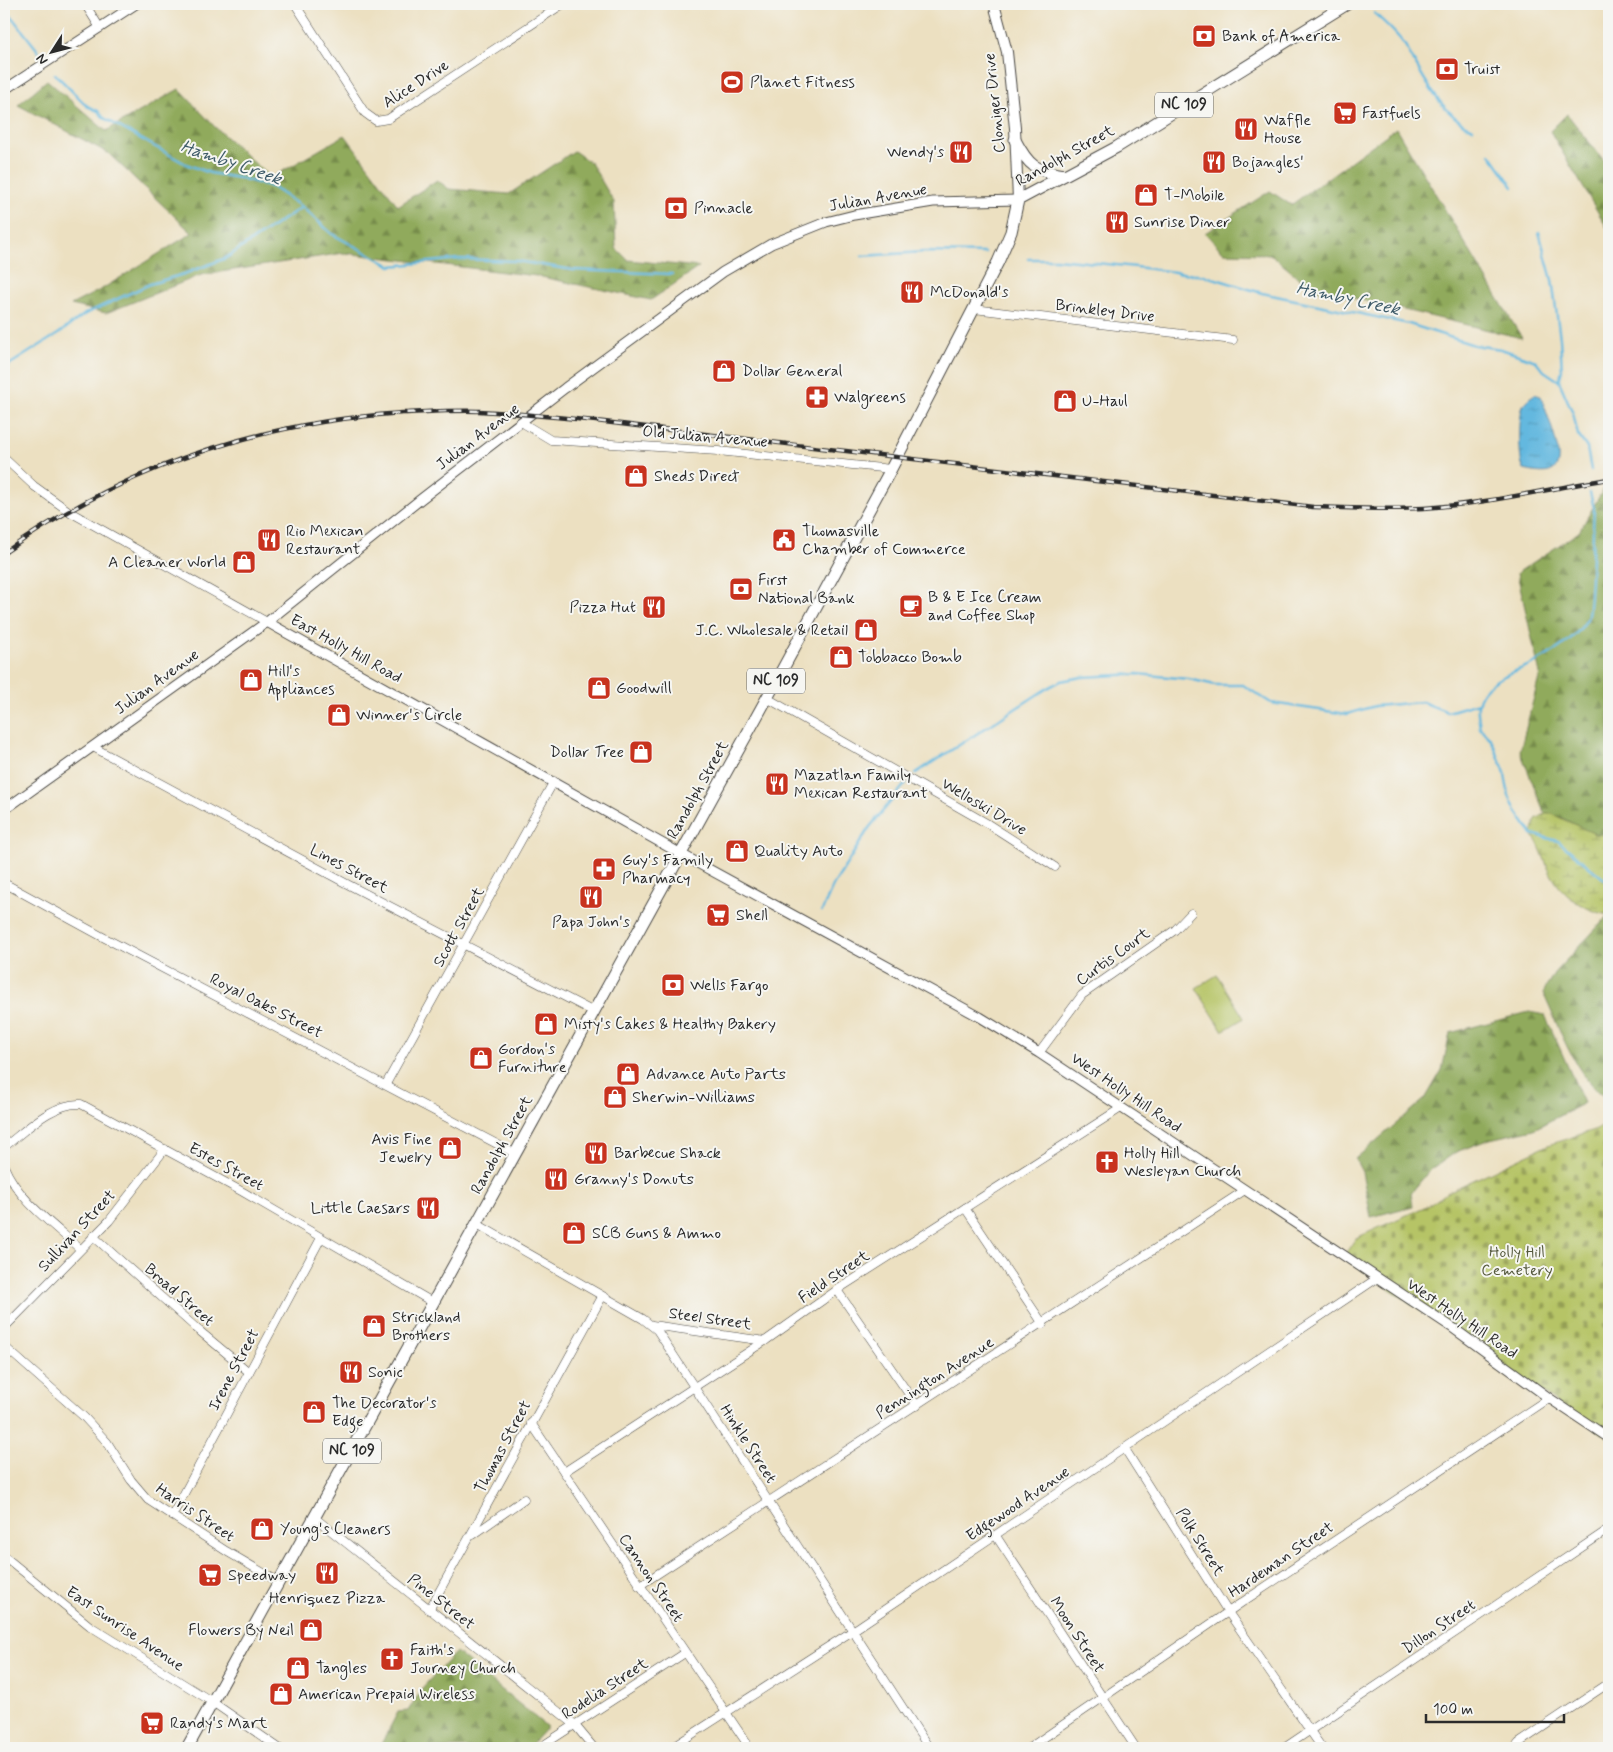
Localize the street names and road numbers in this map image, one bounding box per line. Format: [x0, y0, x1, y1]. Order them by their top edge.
street label: Cloniger Drive [979, 52, 1011, 154]
street label: Alice Drive [379, 55, 453, 113]
road number: NC 109 [1155, 92, 1213, 118]
street label: Randolph Street [1012, 120, 1119, 192]
street label: Julian Avenue [827, 179, 929, 217]
street label: Brinkley Drive [1054, 295, 1156, 327]
street label: Julian Avenue [432, 399, 524, 475]
street label: Old Julian Avenue [641, 421, 769, 453]
street label: East Holly Hill Road [286, 610, 406, 688]
street label: Julian Avenue [111, 644, 203, 720]
road number: NC 109 [747, 668, 805, 694]
street label: Randolph Street [662, 736, 734, 843]
street label: Welloski Drive [937, 773, 1031, 841]
street label: Lines Street [306, 840, 392, 899]
street label: Scott Street [428, 883, 490, 971]
street label: Curtis Court [1072, 923, 1155, 991]
street label: Royal Oaks Street [206, 969, 326, 1044]
street label: West Holly Hill Road [1067, 1048, 1185, 1138]
street label: Randolph Street [466, 1091, 538, 1198]
street label: Estes Street [185, 1138, 267, 1196]
street label: Sullivan Street [34, 1185, 121, 1277]
street label: Field Street [794, 1245, 874, 1309]
street label: Broad Street [140, 1259, 218, 1331]
street label: West Holly Hill Road [1403, 1274, 1521, 1364]
street label: Steel Street [667, 1303, 753, 1335]
street label: Irene Street [204, 1325, 265, 1415]
street label: Pennington Avenue [872, 1332, 999, 1425]
street label: Thomas Street [470, 1396, 537, 1497]
street label: Hinkle Street [715, 1401, 781, 1487]
road number: NC 109 [323, 1438, 381, 1464]
street label: Edgewood Avenue [962, 1462, 1074, 1547]
street label: Harris Street [151, 1479, 239, 1547]
street label: Polk Street [1171, 1504, 1229, 1580]
street label: Hardeman Street [1224, 1517, 1338, 1603]
street label: Cannon Street [614, 1530, 688, 1626]
street label: Pine Street [403, 1569, 479, 1635]
street label: East Sunrise Avenue [62, 1582, 188, 1676]
street label: Moon Street [1045, 1593, 1110, 1678]
street label: Dillon Street [1398, 1595, 1480, 1659]
street label: Rodelia Street [558, 1653, 653, 1725]

